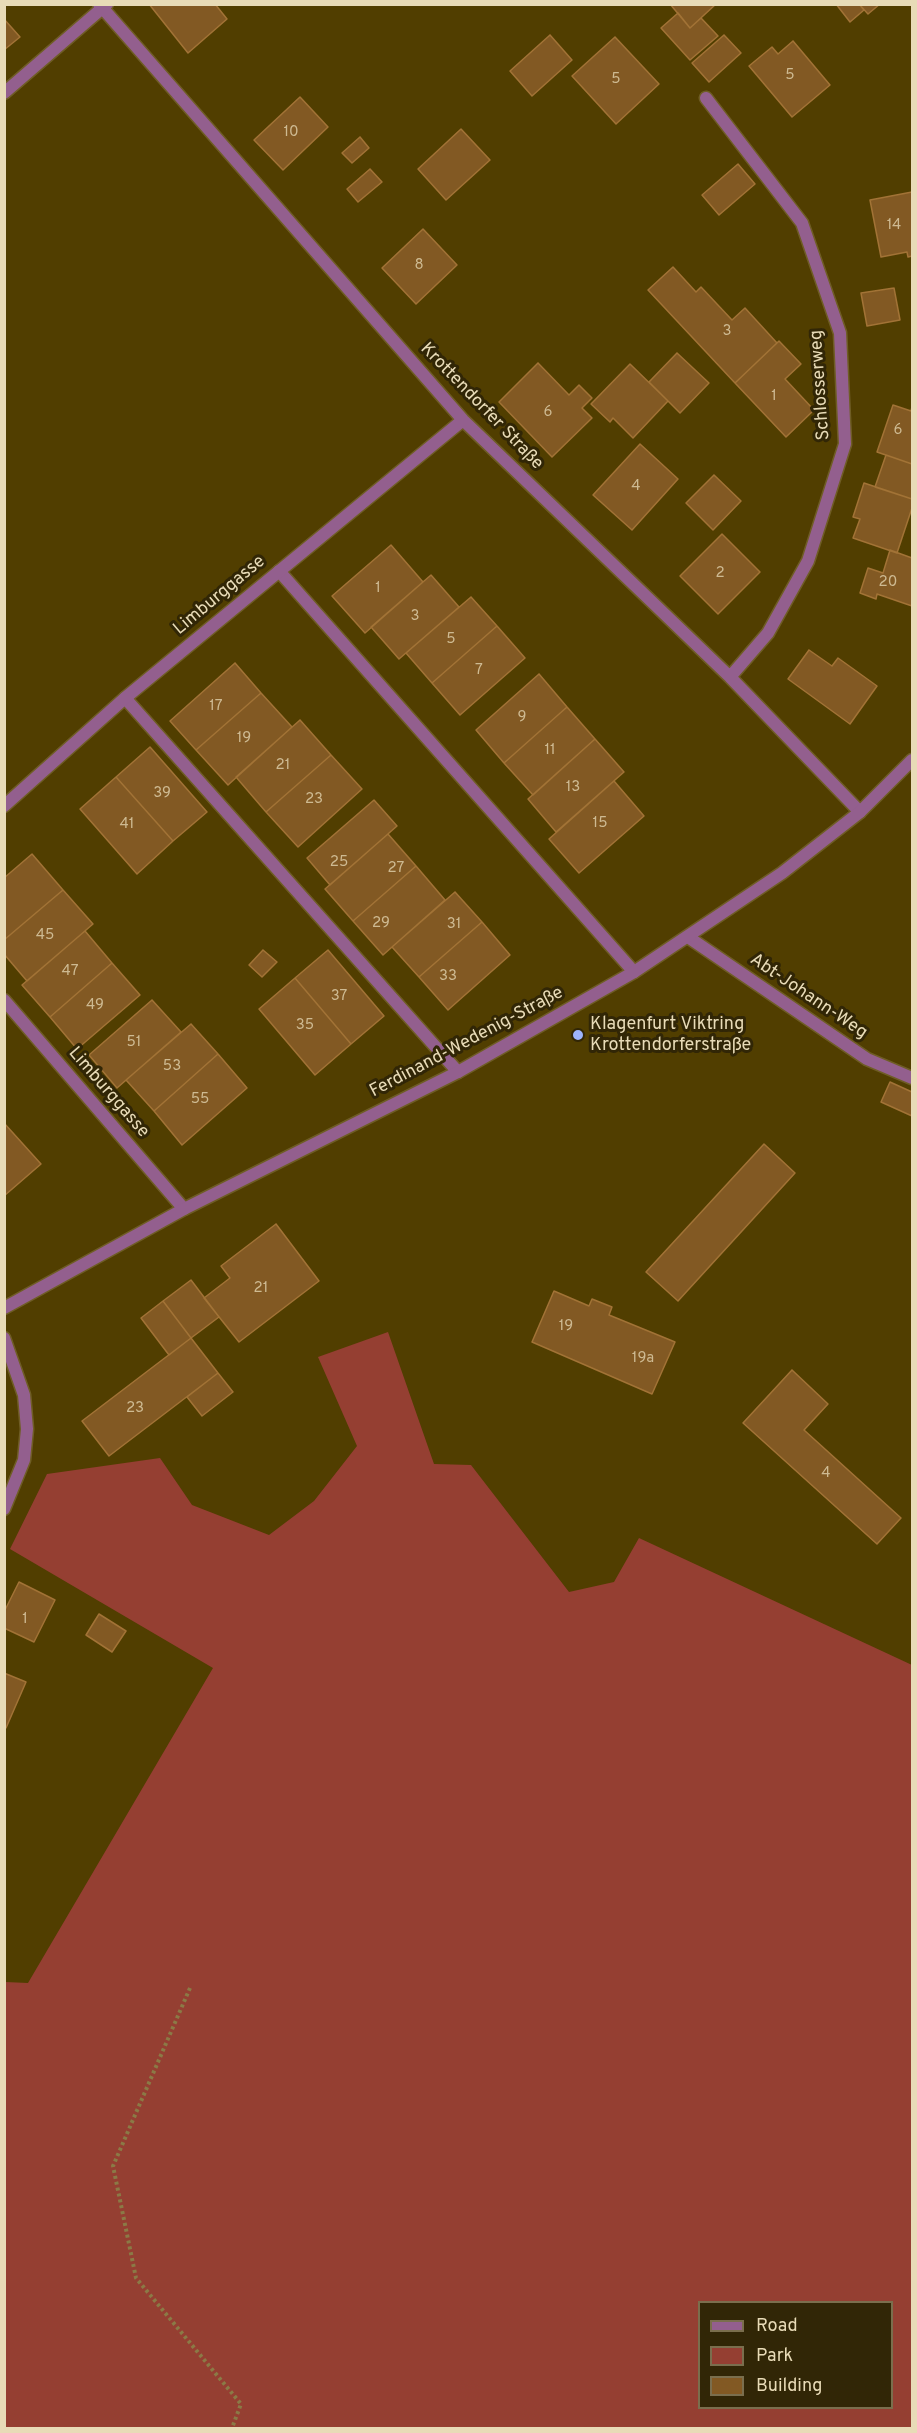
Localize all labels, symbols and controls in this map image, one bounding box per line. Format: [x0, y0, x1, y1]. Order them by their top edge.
house number: 5 [785, 67, 795, 85]
house number: 5 [611, 71, 621, 89]
house number: 10 [283, 124, 299, 142]
house number: 14 [887, 217, 901, 235]
house number: 8 [414, 257, 424, 275]
house number: 3 [722, 323, 732, 341]
street label: Schlosserweg [806, 329, 836, 441]
street label: Krottendorfer Straße [415, 339, 547, 475]
house number: 1 [771, 388, 777, 406]
house number: 6 [544, 404, 552, 422]
house number: 6 [894, 422, 902, 440]
house number: 4 [631, 478, 641, 496]
street label: Limburggasse [170, 551, 270, 641]
house number: 2 [715, 565, 725, 583]
house number: 20 [879, 574, 897, 592]
house number: 1 [375, 580, 381, 598]
house number: 3 [410, 608, 420, 626]
house number: 5 [446, 631, 456, 649]
house number: 7 [475, 662, 483, 680]
house number: 17 [209, 698, 223, 716]
house number: 9 [518, 709, 526, 727]
house number: 19 [237, 730, 251, 748]
house number: 11 [544, 742, 556, 760]
house number: 21 [276, 757, 290, 775]
house number: 13 [566, 779, 580, 797]
house number: 39 [153, 785, 171, 803]
house number: 23 [305, 791, 323, 809]
house number: 15 [593, 815, 607, 833]
house number: 41 [120, 816, 134, 834]
house number: 25 [330, 854, 348, 872]
house number: 27 [388, 860, 404, 878]
house number: 29 [372, 915, 390, 933]
house number: 31 [447, 916, 461, 934]
house number: 45 [36, 927, 54, 945]
street label: Abt-Johann-Weg [745, 950, 871, 1044]
house number: 47 [62, 963, 78, 981]
house number: 33 [439, 968, 457, 986]
street label: Ferdinand-Wedenig-Straße [367, 983, 567, 1103]
house number: 37 [331, 988, 347, 1006]
house number: 49 [86, 997, 104, 1015]
place label: Klagenfurt Viktring Krottendorferstraße [590, 1014, 751, 1056]
house number: 35 [296, 1017, 314, 1035]
marker: Klagenfurt Viktring Krottendorferstraße [571, 1028, 585, 1042]
house number: 51 [127, 1034, 141, 1052]
street label: Limburggasse [63, 1043, 153, 1143]
house number: 53 [163, 1058, 181, 1076]
house number: 55 [191, 1091, 209, 1109]
house number: 21 [254, 1280, 268, 1298]
house number: 19 [559, 1318, 573, 1336]
house number: 19a [632, 1350, 654, 1368]
house number: 23 [126, 1400, 144, 1418]
house number: 4 [821, 1465, 831, 1483]
house number: 1 [22, 1611, 28, 1629]
legend [698, 2301, 893, 2409]
text: Road [756, 2315, 798, 2338]
text: Park [756, 2345, 793, 2368]
text: Building [756, 2375, 822, 2398]

